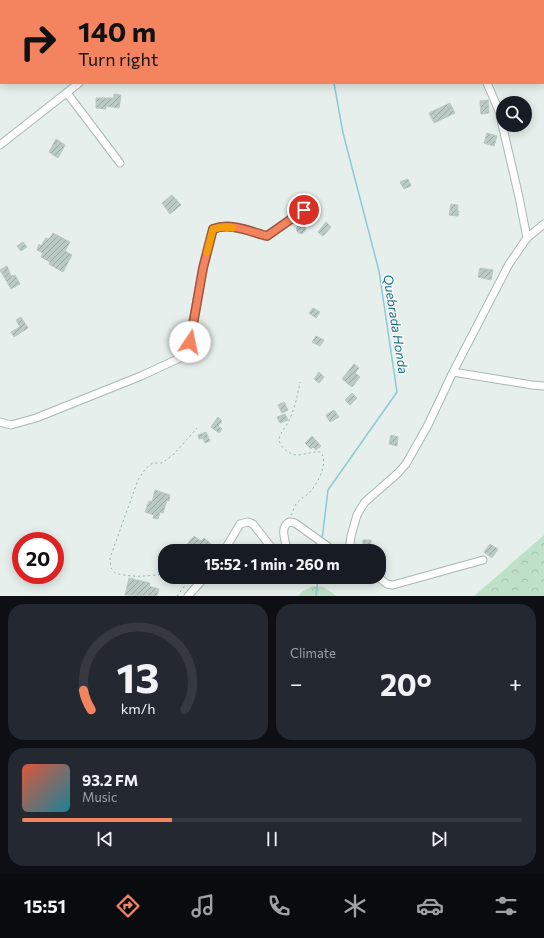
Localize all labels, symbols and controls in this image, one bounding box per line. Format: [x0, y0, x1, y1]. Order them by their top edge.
text: 140 m [78, 14, 156, 48]
icon: right [12, 16, 64, 68]
text: Turn right [78, 48, 158, 70]
map controls [496, 96, 532, 132]
button: search [496, 96, 532, 132]
pin [287, 193, 321, 227]
icon: arrive [293, 199, 315, 221]
water label: Quebrada Honda [380, 273, 412, 375]
position arrow [169, 321, 211, 363]
speed limit sign: 20 [12, 532, 64, 584]
text: 15:52 · 1 min · 260 m [204, 555, 340, 573]
text: Climate [290, 645, 336, 661]
text: 13 [116, 651, 160, 702]
text: 20° [380, 665, 432, 702]
text: − [290, 670, 303, 697]
text: + [509, 670, 522, 697]
text: km/h [121, 699, 155, 717]
text: 93.2 FM [82, 771, 138, 789]
text: Music [82, 789, 117, 805]
icon: previous [94, 828, 116, 850]
icon: pause [261, 828, 283, 850]
icon: next [428, 828, 450, 850]
icon: directions [114, 892, 142, 920]
icon: music [189, 892, 217, 920]
icon: phone [265, 892, 293, 920]
icon: climate [341, 892, 369, 920]
icon: car [416, 892, 444, 920]
icon: filters [492, 892, 520, 920]
text: 15:51 [24, 895, 66, 917]

